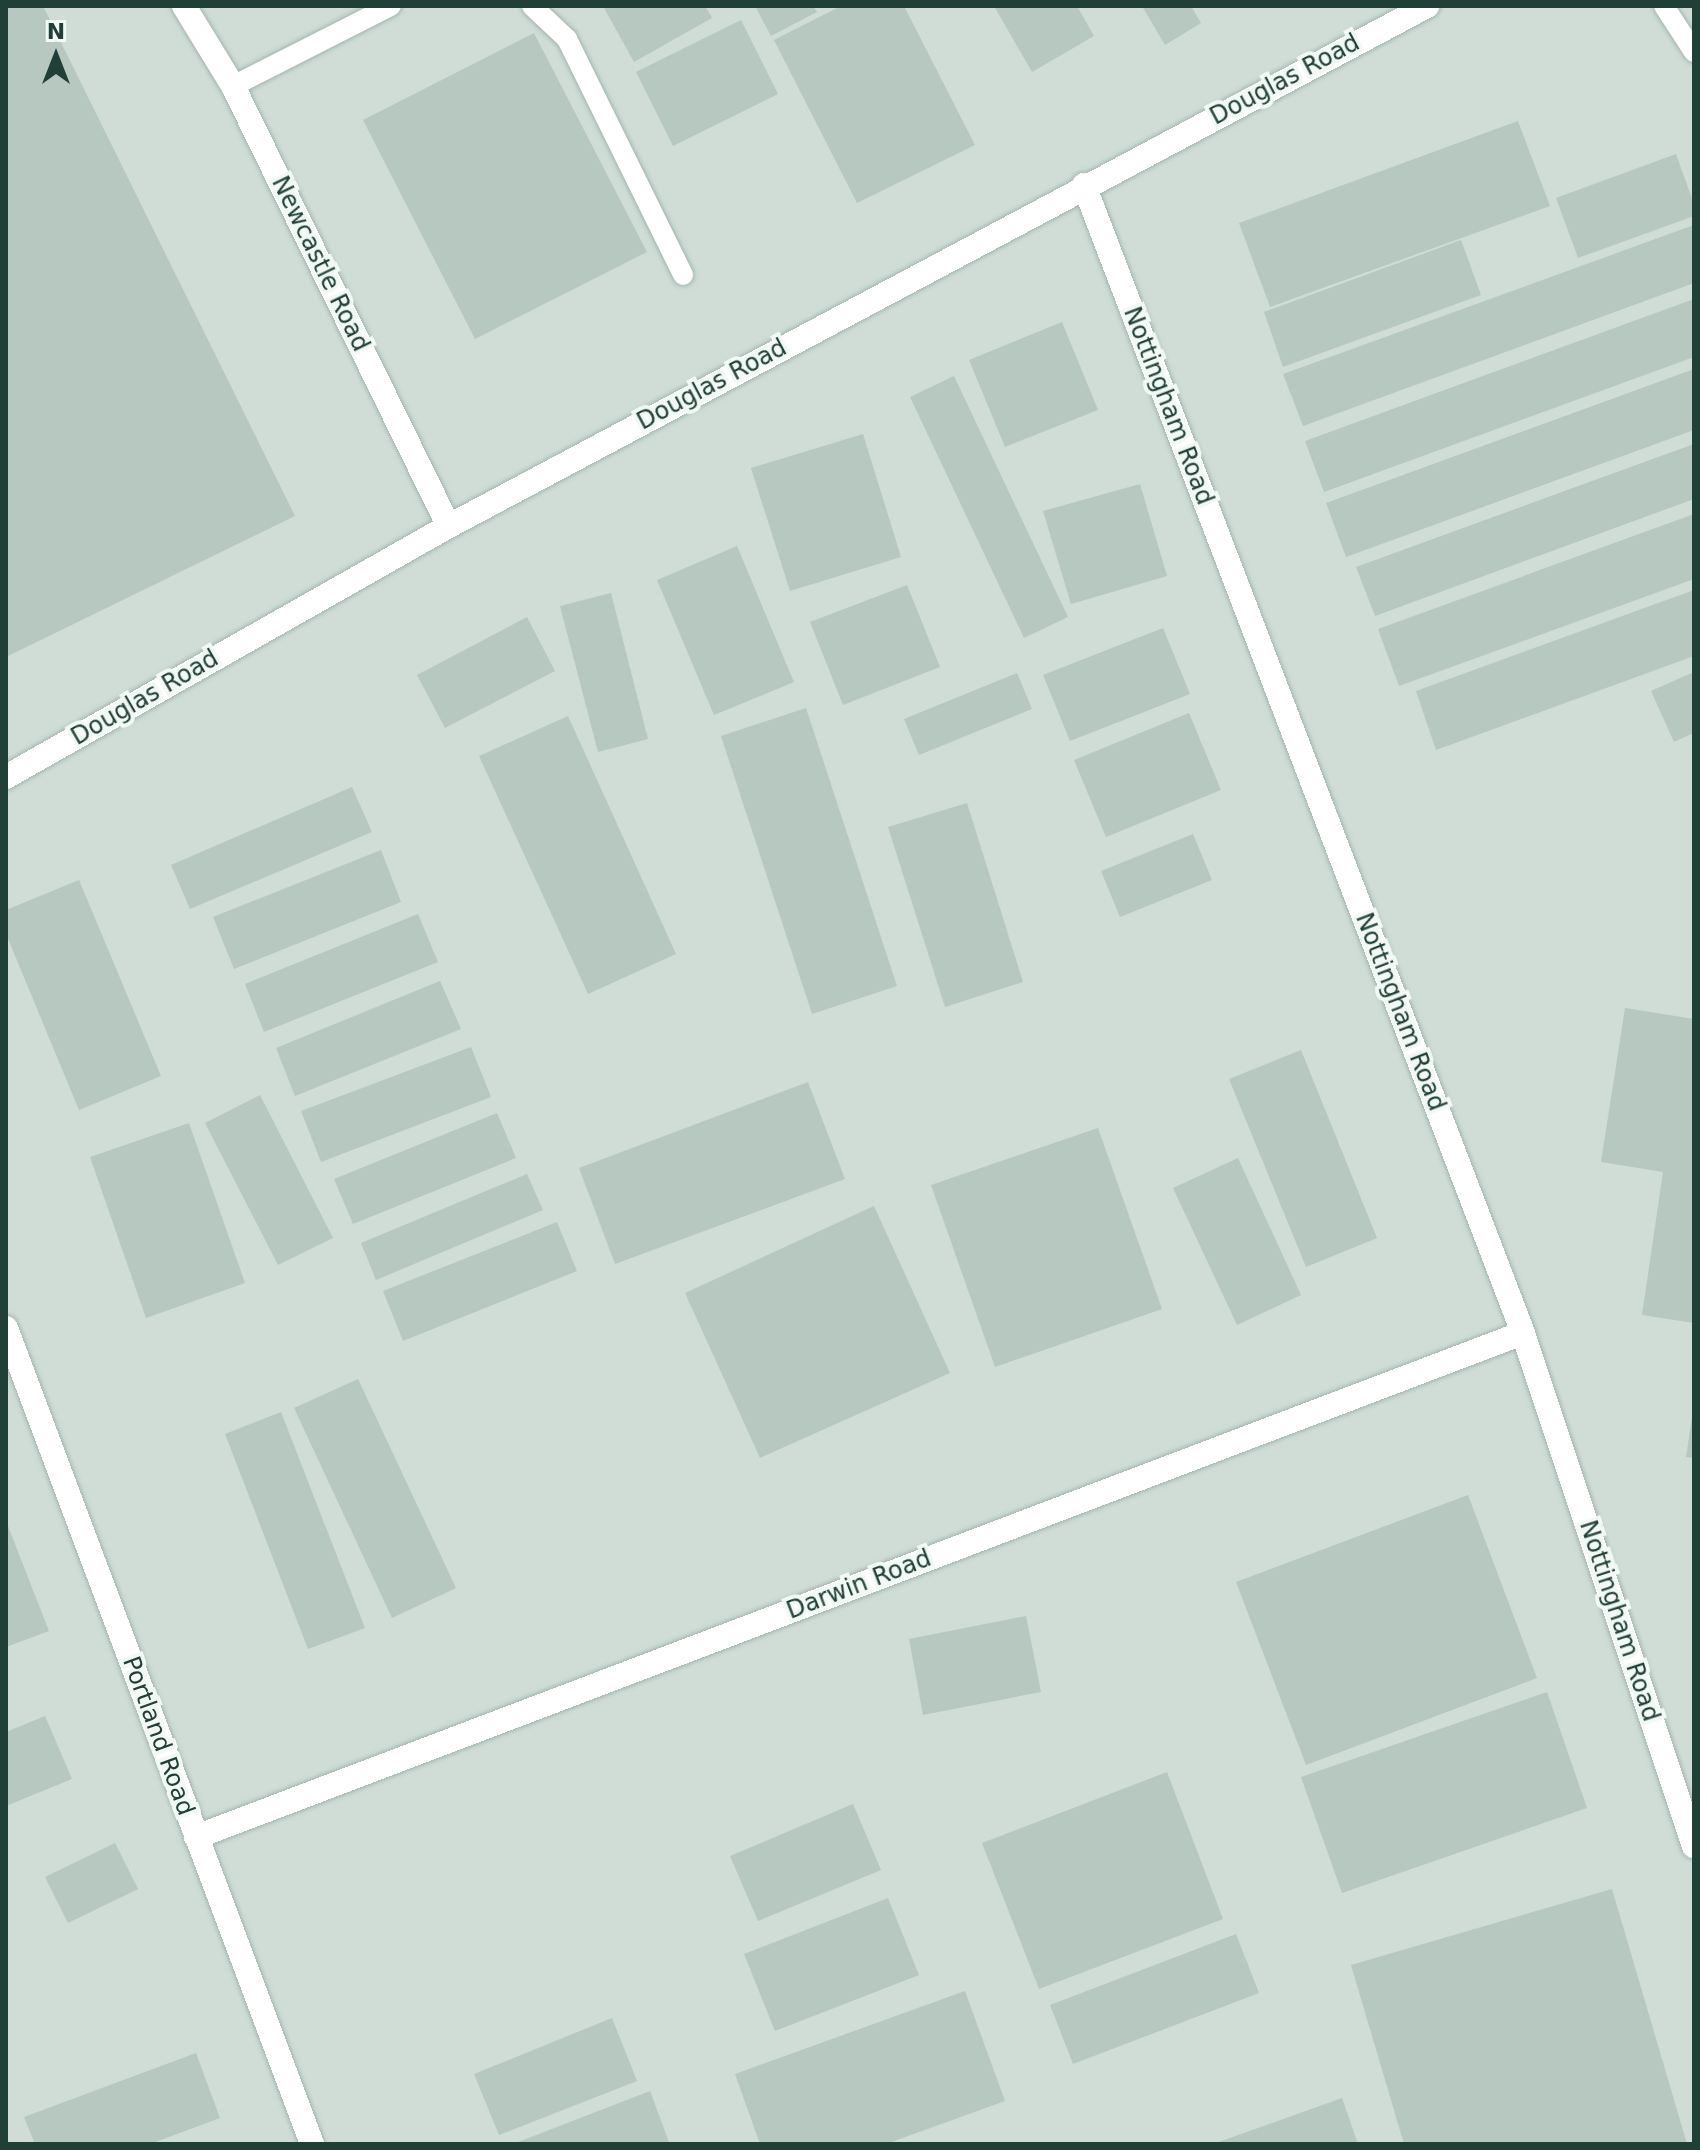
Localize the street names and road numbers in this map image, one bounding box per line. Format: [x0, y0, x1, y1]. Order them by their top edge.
street label: Douglas Road [1205, 28, 1365, 132]
street label: Newcastle Road [265, 172, 375, 356]
street label: Nottingham Road [1117, 303, 1219, 509]
street label: Douglas Road [632, 333, 792, 437]
street label: Douglas Road [66, 644, 224, 752]
street label: Nottingham Road [1349, 909, 1451, 1115]
street label: Nottingham Road [1573, 1517, 1665, 1725]
street label: Darwin Road [783, 1544, 935, 1626]
street label: Portland Road [116, 1652, 200, 1820]

